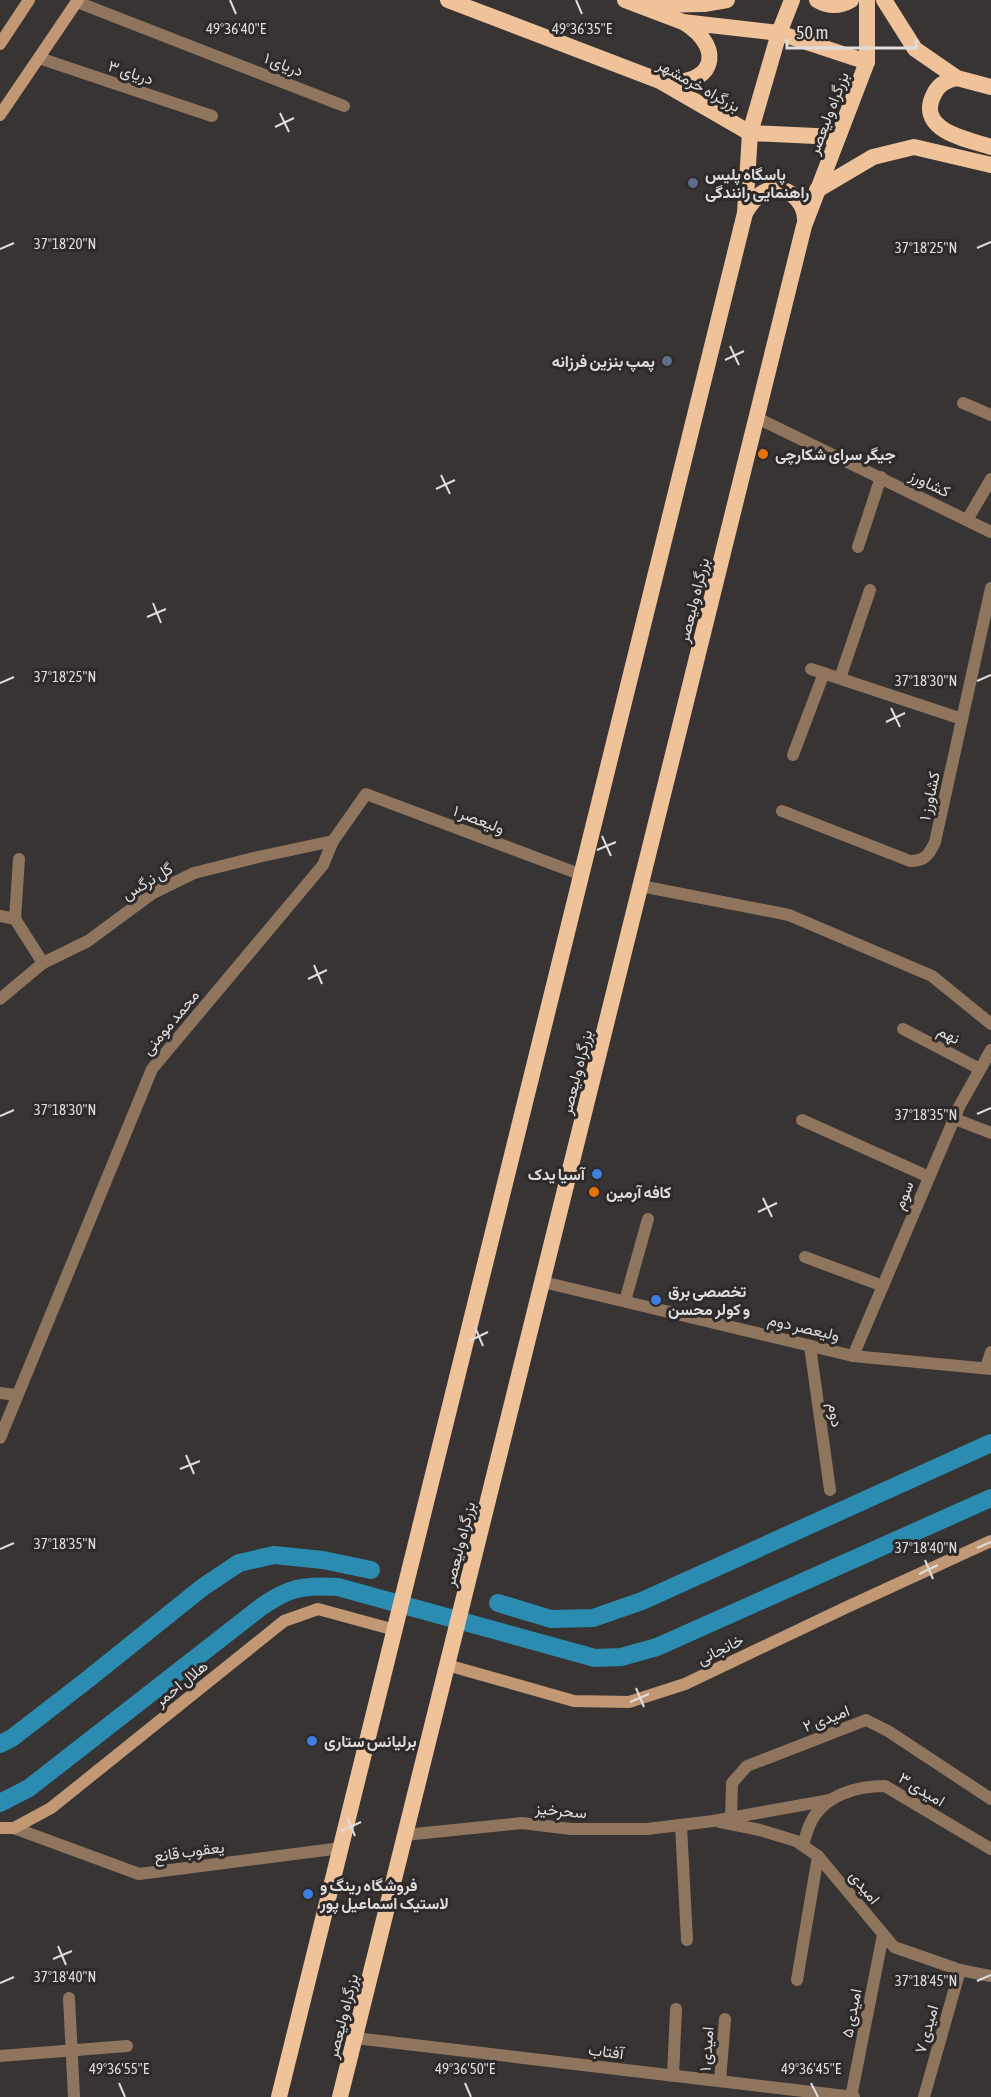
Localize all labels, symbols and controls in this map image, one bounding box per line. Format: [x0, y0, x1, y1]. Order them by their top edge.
scale bar [787, 12, 916, 50]
text: 49°36'40"E [206, 20, 267, 37]
text: 49°36'35"E [552, 20, 613, 37]
text: 50 m [796, 22, 828, 43]
street label: دریای ۱ [261, 48, 306, 82]
street label: بزرگراه خرمشهر [653, 54, 744, 117]
street label: دریای ۳ [106, 56, 156, 90]
street label: بزرگراه ولیعصر [804, 69, 854, 158]
place label: پاسگاه پلیس راهنمایی رانندگی [705, 165, 810, 203]
marker: پاسگاه پلیس راهنمایی رانندگی [686, 176, 700, 190]
text: 37°18'20"N [34, 235, 96, 252]
text: 37°18'25"N [895, 239, 957, 256]
place label: پمپ بنزین فرزانه [552, 352, 655, 373]
marker: پمپ بنزین فرزانه [660, 354, 674, 368]
place label: جیگر سرای شکارچی [775, 445, 896, 466]
marker: جیگر سرای شکارچی [756, 447, 770, 461]
street label: کشاورز [905, 465, 953, 502]
street label: بزرگراه ولیعصر [674, 556, 714, 646]
text: 37°18'25"N [34, 668, 96, 685]
text: 37°18'30"N [895, 672, 957, 689]
street label: کشاورز ۱ [915, 770, 945, 822]
street label: ولیعصر ۱ [450, 801, 507, 839]
street label: گل نرگس [118, 859, 177, 905]
street label: محمد مومنی [138, 986, 204, 1059]
street label: نهم [934, 1021, 963, 1049]
street label: بزرگراه ولیعصر [557, 1028, 597, 1118]
text: 37°18'30"N [34, 1101, 96, 1118]
text: 37°18'35"N [895, 1106, 957, 1123]
place label: آسیا یدک [528, 1165, 587, 1184]
marker: آسیا یدک [590, 1167, 604, 1181]
street label: سوم [889, 1178, 919, 1213]
place label: کافه آرمین [606, 1183, 671, 1203]
marker: کافه آرمین [587, 1185, 601, 1199]
place label: تخصصی برق و کولر محسن [668, 1282, 750, 1320]
marker: تخصصی برق و کولر محسن [649, 1293, 663, 1307]
street label: ولیعصر دوم [766, 1310, 842, 1346]
street label: دوم [823, 1402, 847, 1429]
street label: بزرگراه ولیعصر [440, 1500, 480, 1590]
text: 37°18'35"N [34, 1535, 96, 1552]
text: 37°18'40"N [895, 1539, 957, 1556]
street label: خانجانی [694, 1630, 747, 1670]
street label: هلال احمر [150, 1656, 212, 1712]
street label: امیدی ۲ [800, 1701, 853, 1737]
place label: برلیانس ستاری [324, 1732, 417, 1752]
marker: برلیانس ستاری [305, 1734, 319, 1748]
street label: امیدی ۳ [895, 1768, 948, 1811]
street label: سحرخیز [533, 1799, 588, 1823]
street label: یعقوب قانع [153, 1837, 226, 1868]
street label: امیدی [845, 1867, 884, 1909]
place label: فروشگاه رینگ و لاستیک اسماعیل پور [319, 1876, 449, 1915]
marker: فروشگاه رینگ و لاستیک اسماعیل پور [301, 1887, 315, 1901]
text: 37°18'40"N [34, 1968, 96, 1985]
street label: بزرگراه ولیعصر [323, 1972, 363, 2062]
text: 37°18'45"N [895, 1972, 957, 1989]
street label: امیدی ۵ [837, 1987, 867, 2039]
street label: امیدی ۷ [911, 2003, 943, 2056]
street label: امیدی ۱ [695, 2026, 719, 2072]
street label: آفتاب [587, 2040, 626, 2063]
text: 49°36'55"E [89, 2060, 150, 2077]
text: 49°36'50"E [435, 2060, 496, 2077]
text: 49°36'45"E [781, 2060, 842, 2077]

